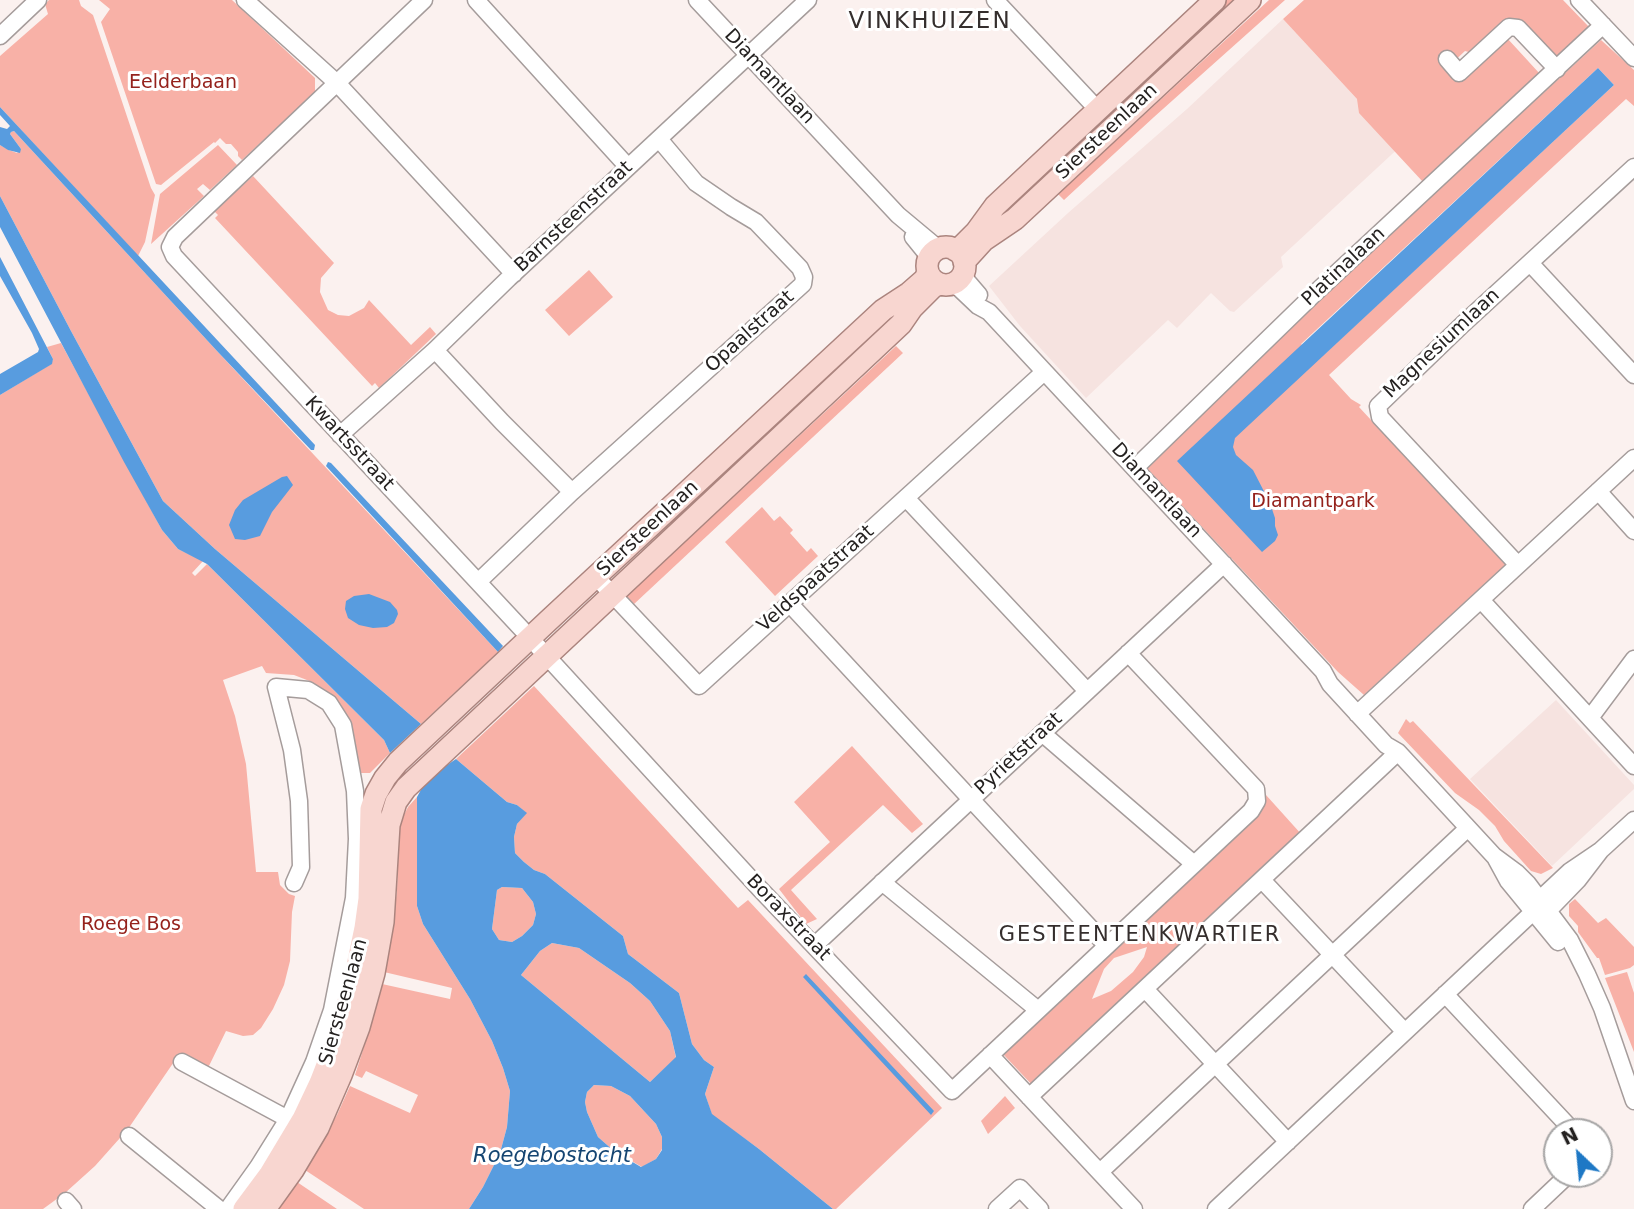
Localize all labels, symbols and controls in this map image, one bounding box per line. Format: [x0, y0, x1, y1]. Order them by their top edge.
district label: VINKHUIZEN [850, 8, 1010, 36]
street label: Diamantlaan [719, 25, 819, 129]
park label: Eelderbaan [129, 72, 237, 94]
street label: Siersteenlaan [1052, 79, 1162, 185]
street label: Barnsteenstraat [510, 157, 638, 277]
street label: Platinalaan [1298, 223, 1390, 311]
street label: Magnesiumlaan [1379, 284, 1505, 404]
street label: Opaalstraat [701, 286, 799, 378]
street label: Kwartsstraat [300, 392, 398, 496]
street label: Diamantlaan [1106, 439, 1206, 543]
street label: Siersteenlaan [593, 476, 703, 582]
park label: Diamantpark [1251, 491, 1375, 513]
street label: Veldspaatstraat [753, 521, 879, 637]
street label: Pyrietstraat [971, 708, 1067, 800]
street label: Boraxstraat [741, 870, 835, 966]
park label: Roege Bos [81, 914, 181, 936]
district label: GESTEENTENKWARTIER [1001, 923, 1279, 949]
street label: Siersteenlaan [315, 936, 373, 1068]
north arrow [1543, 1118, 1613, 1188]
text: N [1558, 1123, 1582, 1149]
water label: Roegebostocht [473, 1144, 631, 1170]

